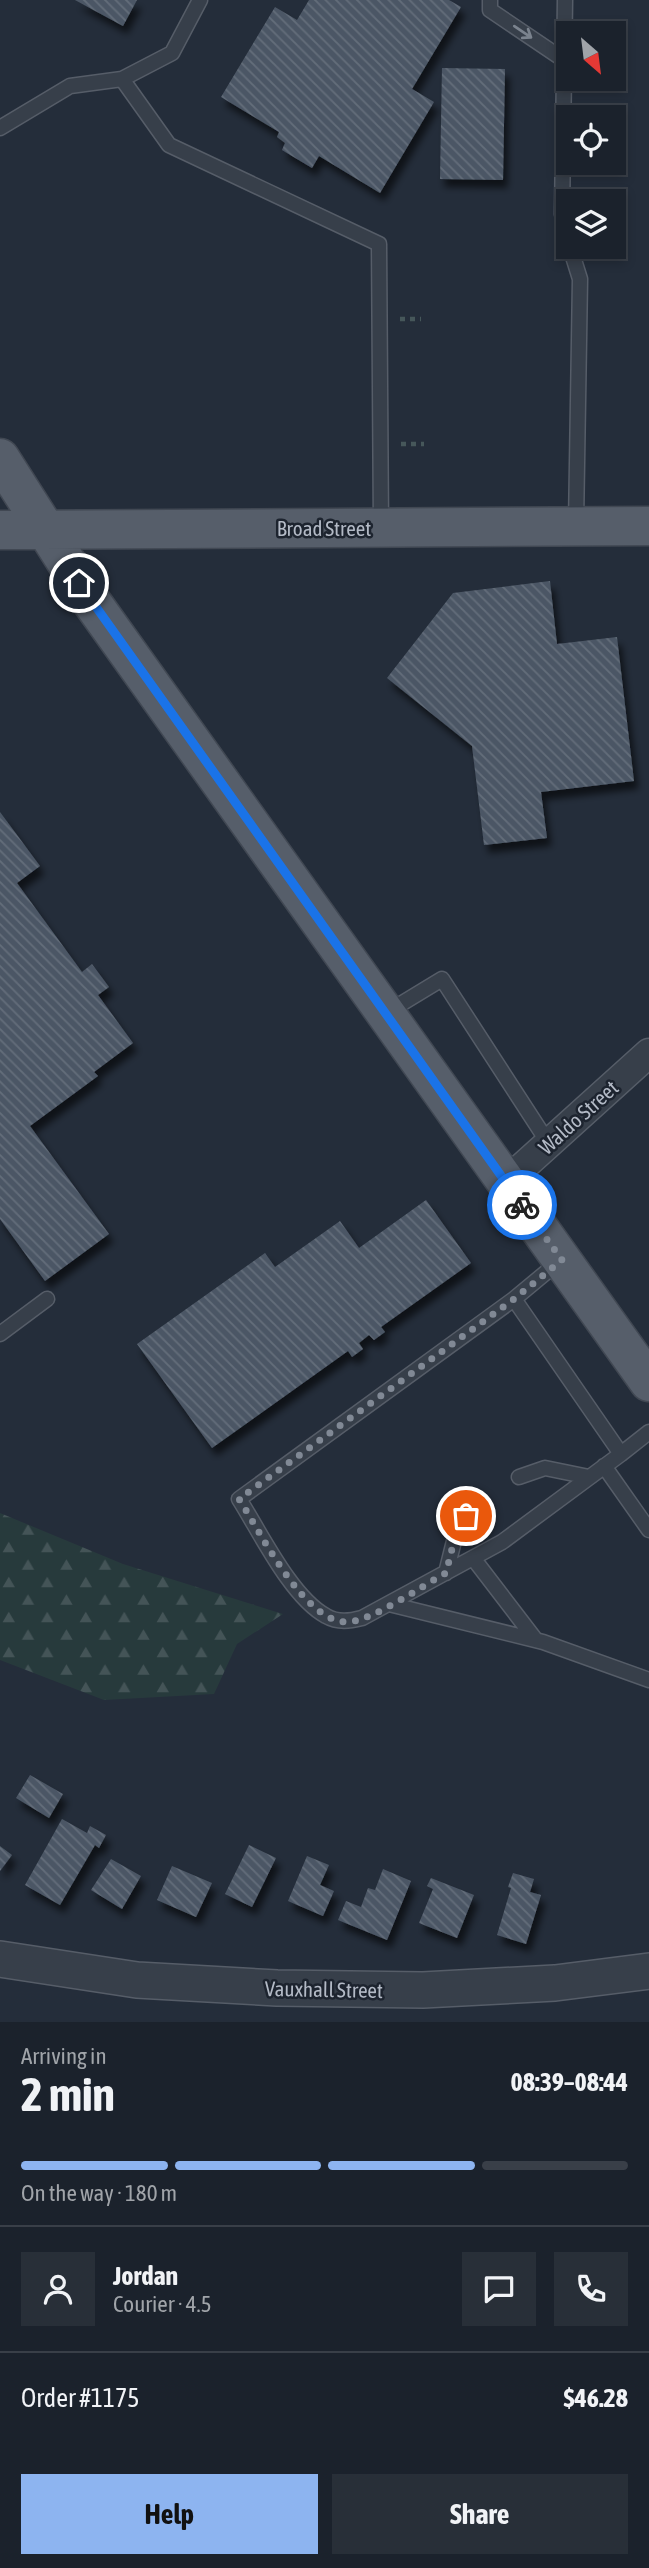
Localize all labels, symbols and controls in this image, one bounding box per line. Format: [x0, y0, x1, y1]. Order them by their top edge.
north arrow [556, 21, 626, 91]
map controls [556, 21, 626, 259]
one-way arrow [513, 25, 532, 39]
button: locate [556, 105, 626, 175]
button: layers [556, 189, 626, 259]
street label: Broad Street [277, 516, 371, 540]
pin [49, 553, 109, 613]
icon: home [60, 564, 98, 602]
street label: Waldo Street [533, 1075, 623, 1159]
courier [487, 1170, 557, 1240]
icon: bike [503, 1186, 541, 1224]
pin [436, 1486, 496, 1546]
icon: bag [447, 1497, 485, 1535]
street label: Vauxhall Street [265, 1976, 383, 2002]
text: Arriving in [21, 2043, 107, 2069]
text: 08:39–08:44 [511, 2067, 628, 2097]
text: 2 min [21, 2068, 115, 2121]
text: On the way · 180 m [21, 2180, 177, 2206]
button: person [21, 2252, 95, 2326]
button: chat [462, 2252, 536, 2326]
button: phone [554, 2252, 628, 2326]
text: Jordan [113, 2261, 178, 2291]
text: Courier · 4.5 [113, 2291, 212, 2317]
text: Order #1175 [21, 2383, 140, 2413]
text: $46.28 [564, 2383, 628, 2413]
button: Help [21, 2474, 318, 2554]
button: Share [332, 2474, 628, 2554]

